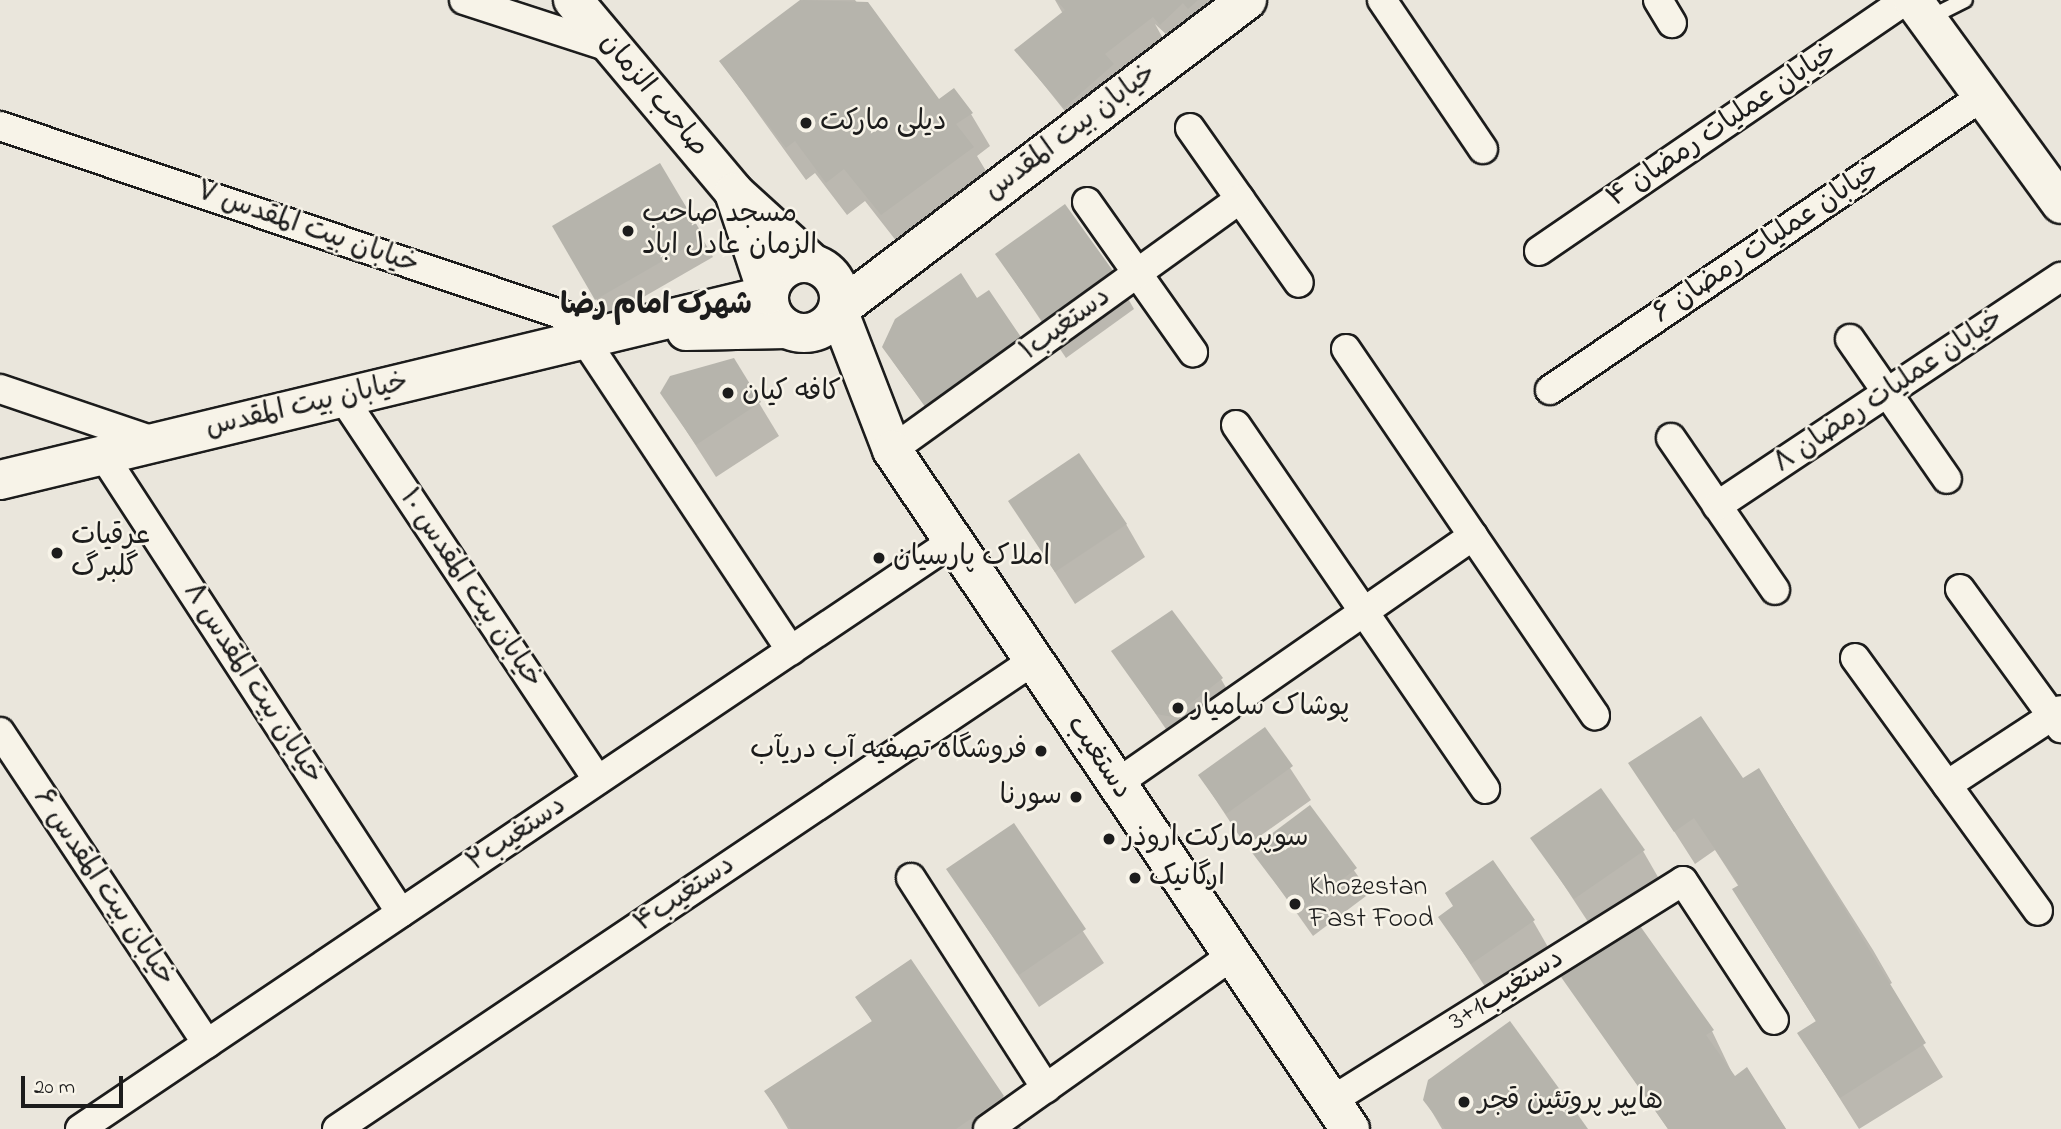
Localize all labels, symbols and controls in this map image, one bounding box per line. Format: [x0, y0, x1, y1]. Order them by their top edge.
street label: صاحب الزمان [591, 27, 715, 165]
street label: خیابان عملیات رمضان ۴ [1601, 36, 1845, 216]
street label: خیابان بیت المقدس [978, 57, 1164, 209]
place label: دیلی مارکت [820, 106, 946, 140]
marker: دیلی مارکت [798, 115, 814, 131]
street label: خیابان عملیات رمضان ۶ [1647, 154, 1887, 332]
street label: خیابان بیت المقدس ۷ [191, 175, 423, 283]
place label: مسجد صاحب الزمان عادل اباد [642, 198, 817, 264]
marker: مسجد صاحب الزمان عادل اباد [620, 223, 636, 239]
street label: دستغیب۱ [1014, 281, 1118, 369]
district label: شهرک امام رضا [560, 288, 752, 324]
street label: خیابان عملیات رمضان ۸ [1768, 303, 2010, 481]
street label: خیابان بیت المقدس [203, 366, 411, 446]
place label: کافه کیان [742, 376, 841, 410]
marker: کافه کیان [720, 385, 736, 401]
street label: خیابان بیت المقدس ۱۰ [391, 483, 549, 695]
place label: عرقیات گلبرگ [71, 520, 150, 586]
place label: املاک پارسیان [893, 541, 1050, 575]
marker: عرقیات گلبرگ [49, 545, 65, 561]
marker: املاک پارسیان [871, 550, 887, 566]
street label: خیابان بیت المقدس ۸ [174, 577, 330, 791]
place label: پوشاک سامیار [1192, 691, 1350, 725]
marker: پوشاک سامیار [1170, 700, 1186, 716]
street label: دستغیب [1058, 710, 1138, 806]
place label: فروشگاه تصفیه آب دریآب [750, 734, 1027, 768]
marker: فروشگاه تصفیه آب دریآب [1033, 743, 1049, 759]
place label: سورنا [1000, 780, 1062, 814]
street label: خیابان بیت المقدس ۶ [25, 783, 181, 993]
marker: سورنا [1068, 789, 1084, 805]
street label: ۲دستغیب [461, 790, 573, 880]
place label: سوپرمارکت اروذر [1123, 822, 1309, 856]
marker: سوپرمارکت اروذر [1101, 831, 1117, 847]
street label: دستغیب۴ [628, 849, 742, 941]
place label: ارگانیک [1149, 861, 1225, 895]
marker: ارگانیک [1127, 870, 1143, 886]
place label: Khozestan Fast Food [1309, 871, 1433, 937]
marker: Khozestan Fast Food [1287, 896, 1303, 912]
street label: 3+1دستغیب [1443, 943, 1571, 1039]
scale bar [24, 1062, 126, 1106]
text: 20 m [34, 1073, 75, 1103]
place label: هایپر پروتئین قجر [1478, 1085, 1663, 1119]
marker: هایپر پروتئین قجر [1456, 1094, 1472, 1110]

